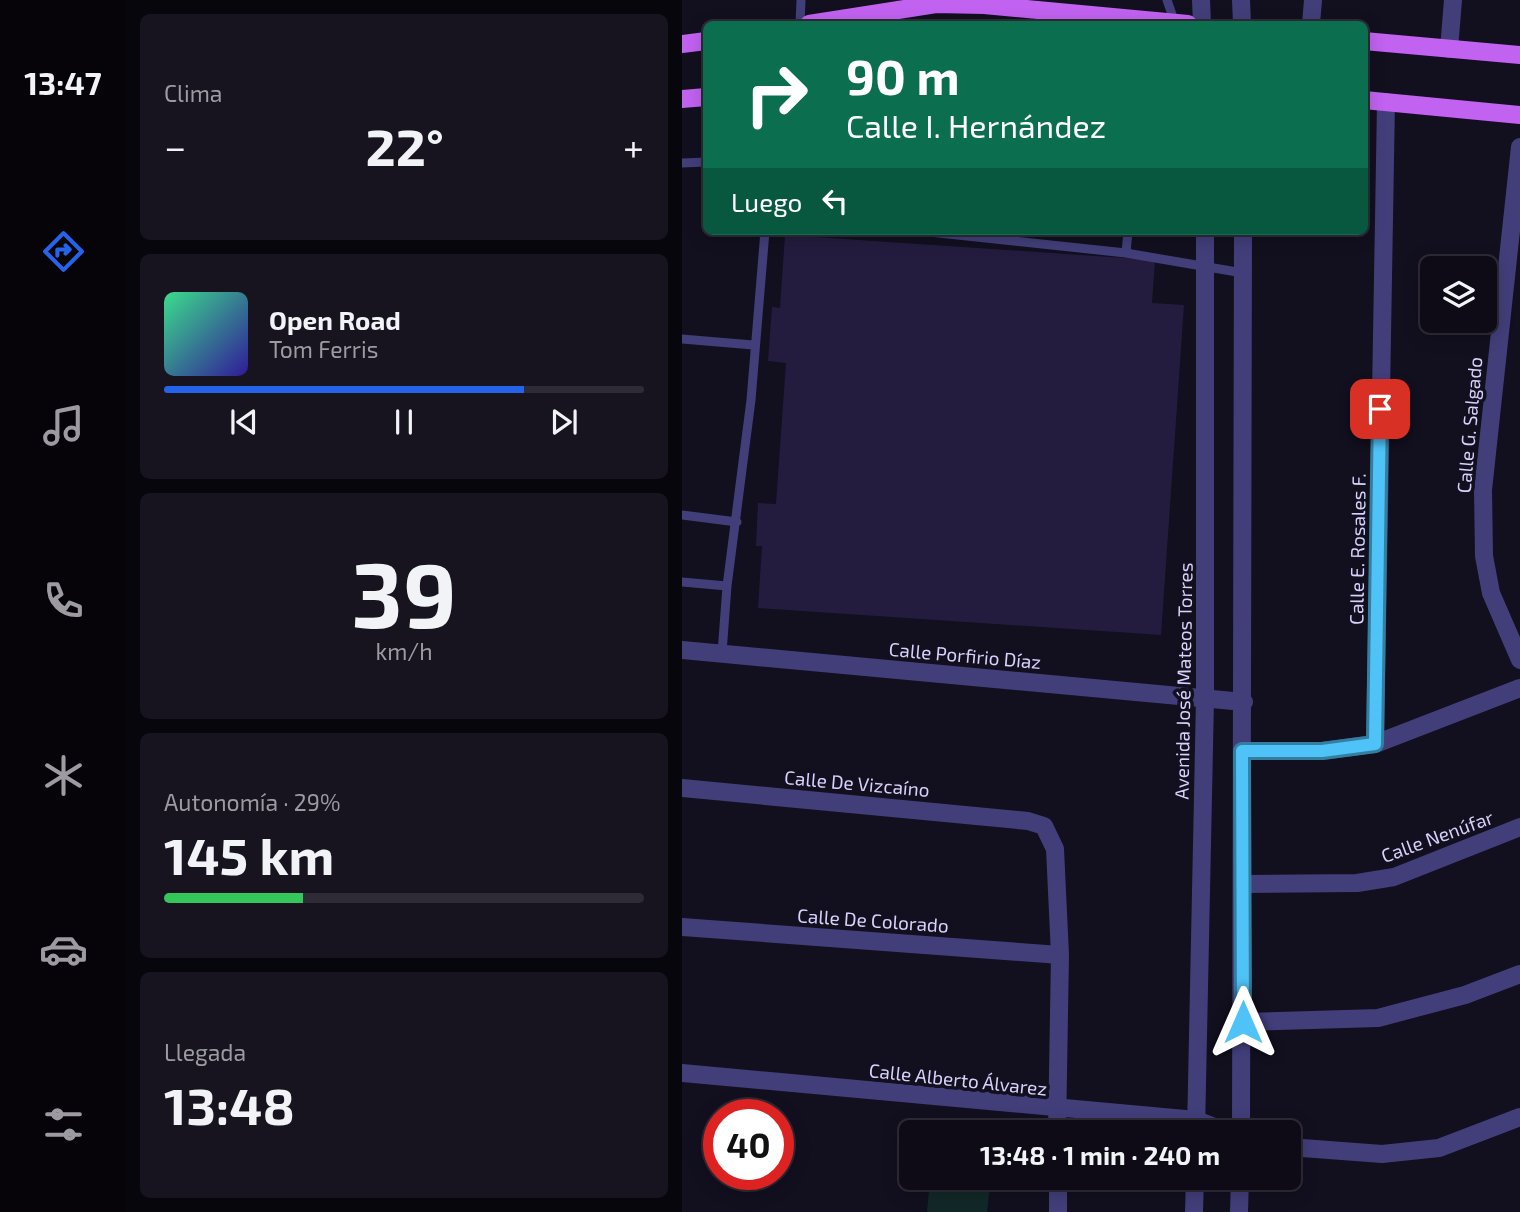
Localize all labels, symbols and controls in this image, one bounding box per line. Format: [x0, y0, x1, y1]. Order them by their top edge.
text: 90 m [846, 46, 960, 105]
icon: right [731, 49, 822, 140]
text: 13:47 [24, 63, 102, 101]
text: Clima [164, 79, 222, 107]
text: Calle I. Hernández [846, 106, 1106, 144]
text: 22° [365, 114, 444, 176]
text: − [164, 123, 186, 169]
text: + [623, 123, 644, 169]
icon: left [816, 182, 854, 220]
text: Luego [731, 186, 802, 217]
icon: directions [39, 227, 88, 276]
map controls [1420, 256, 1497, 333]
button: layers [1420, 256, 1497, 333]
text: Open Road [269, 304, 401, 335]
text: Tom Ferris [269, 335, 378, 363]
street label: Calle G. Salgado [1452, 356, 1486, 494]
pin [1350, 379, 1410, 439]
icon: arrive [1361, 390, 1399, 428]
icon: music [39, 401, 88, 450]
icon: previous [225, 403, 263, 441]
icon: pause [385, 403, 423, 441]
icon: next [545, 403, 583, 441]
street label: Calle E. Rosales F. [1344, 473, 1370, 625]
text: 39 [351, 537, 457, 646]
street label: Avenida José Mateos Torres [1169, 562, 1197, 800]
icon: phone [39, 576, 88, 625]
text: km/h [375, 637, 433, 665]
street label: Calle Porfirio Díaz [888, 637, 1042, 673]
icon: climate [39, 751, 88, 800]
street label: Calle De Vizcaíno [783, 765, 931, 801]
text: Autonomía · 29% [164, 788, 341, 816]
street label: Calle Nenúfar [1378, 805, 1497, 867]
text: 145 km [164, 823, 334, 885]
street label: Calle De Colorado [796, 903, 950, 937]
icon: car [39, 925, 88, 974]
position arrow [1206, 985, 1280, 1059]
text: Llegada [164, 1038, 246, 1066]
street label: Calle Alberto Álvarez [868, 1058, 1048, 1100]
text: 13:48 [164, 1073, 295, 1135]
speed limit sign: 40 [703, 1099, 794, 1190]
icon: filters [39, 1100, 88, 1149]
text: 13:48 · 1 min · 240 m [980, 1139, 1220, 1170]

